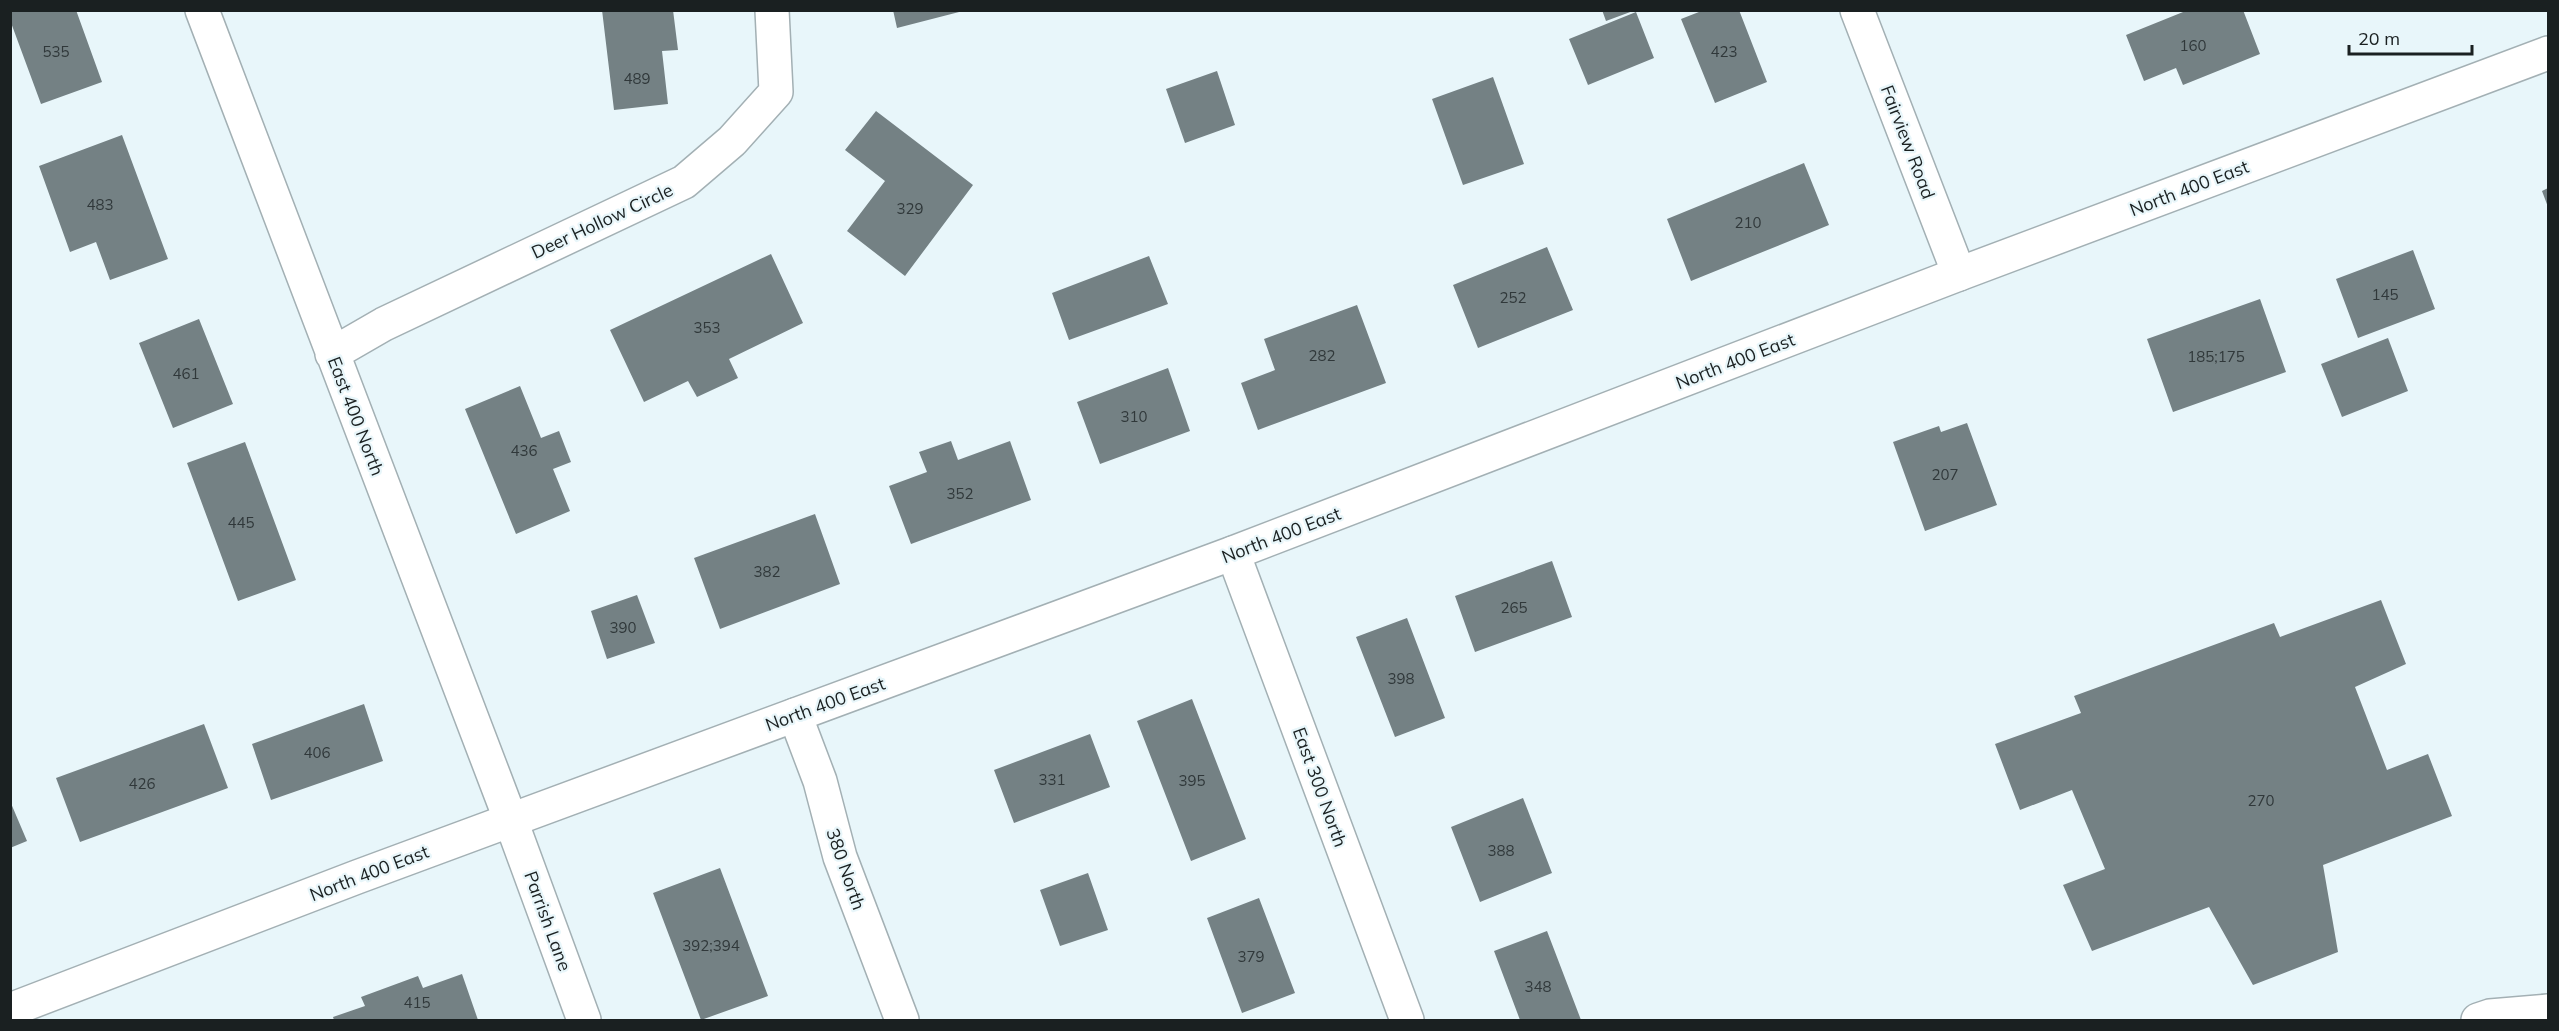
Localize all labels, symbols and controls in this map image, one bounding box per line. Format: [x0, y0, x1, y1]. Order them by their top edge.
scale bar [2349, 18, 2472, 56]
text: 20 m [2358, 27, 2400, 50]
house number: 160 [2179, 36, 2207, 55]
house number: 535 [42, 42, 70, 61]
house number: 423 [1710, 42, 1738, 61]
house number: 489 [623, 69, 651, 88]
street label: Fairview Road [1876, 82, 1940, 202]
street label: North 400 East [2126, 155, 2252, 221]
street label: Deer Hollow Circle [528, 178, 676, 264]
house number: 483 [86, 195, 114, 214]
house number: 329 [896, 199, 924, 218]
house number: 210 [1734, 213, 1762, 232]
house number: 145 [2371, 285, 2399, 304]
house number: 252 [1499, 288, 1527, 307]
house number: 353 [693, 318, 721, 337]
street label: North 400 East [1672, 328, 1798, 394]
house number: 282 [1308, 346, 1336, 365]
house number: 185;175 [2187, 347, 2245, 366]
street label: East 400 North [323, 353, 389, 479]
house number: 461 [172, 364, 200, 383]
house number: 310 [1120, 407, 1148, 426]
house number: 436 [510, 441, 538, 460]
house number: 207 [1931, 465, 1959, 484]
house number: 352 [946, 484, 974, 503]
street label: North 400 East [1218, 502, 1344, 568]
house number: 445 [227, 513, 255, 532]
house number: 382 [753, 562, 781, 581]
house number: 265 [1500, 598, 1528, 617]
house number: 390 [609, 618, 637, 637]
house number: 398 [1387, 669, 1415, 688]
street label: North 400 East [762, 672, 888, 736]
street label: East 300 North [1288, 724, 1352, 850]
house number: 406 [303, 743, 331, 762]
house number: 331 [1038, 770, 1066, 789]
house number: 395 [1178, 771, 1206, 790]
house number: 426 [128, 774, 156, 793]
house number: 270 [2247, 791, 2275, 810]
street label: 380 North [821, 825, 871, 913]
street label: North 400 East [306, 840, 432, 906]
house number: 388 [1487, 841, 1515, 860]
street label: Parrish Lane [519, 868, 577, 974]
house number: 392;394 [682, 936, 740, 955]
house number: 379 [1237, 947, 1265, 966]
house number: 348 [1524, 977, 1552, 996]
house number: 415 [403, 993, 431, 1012]

